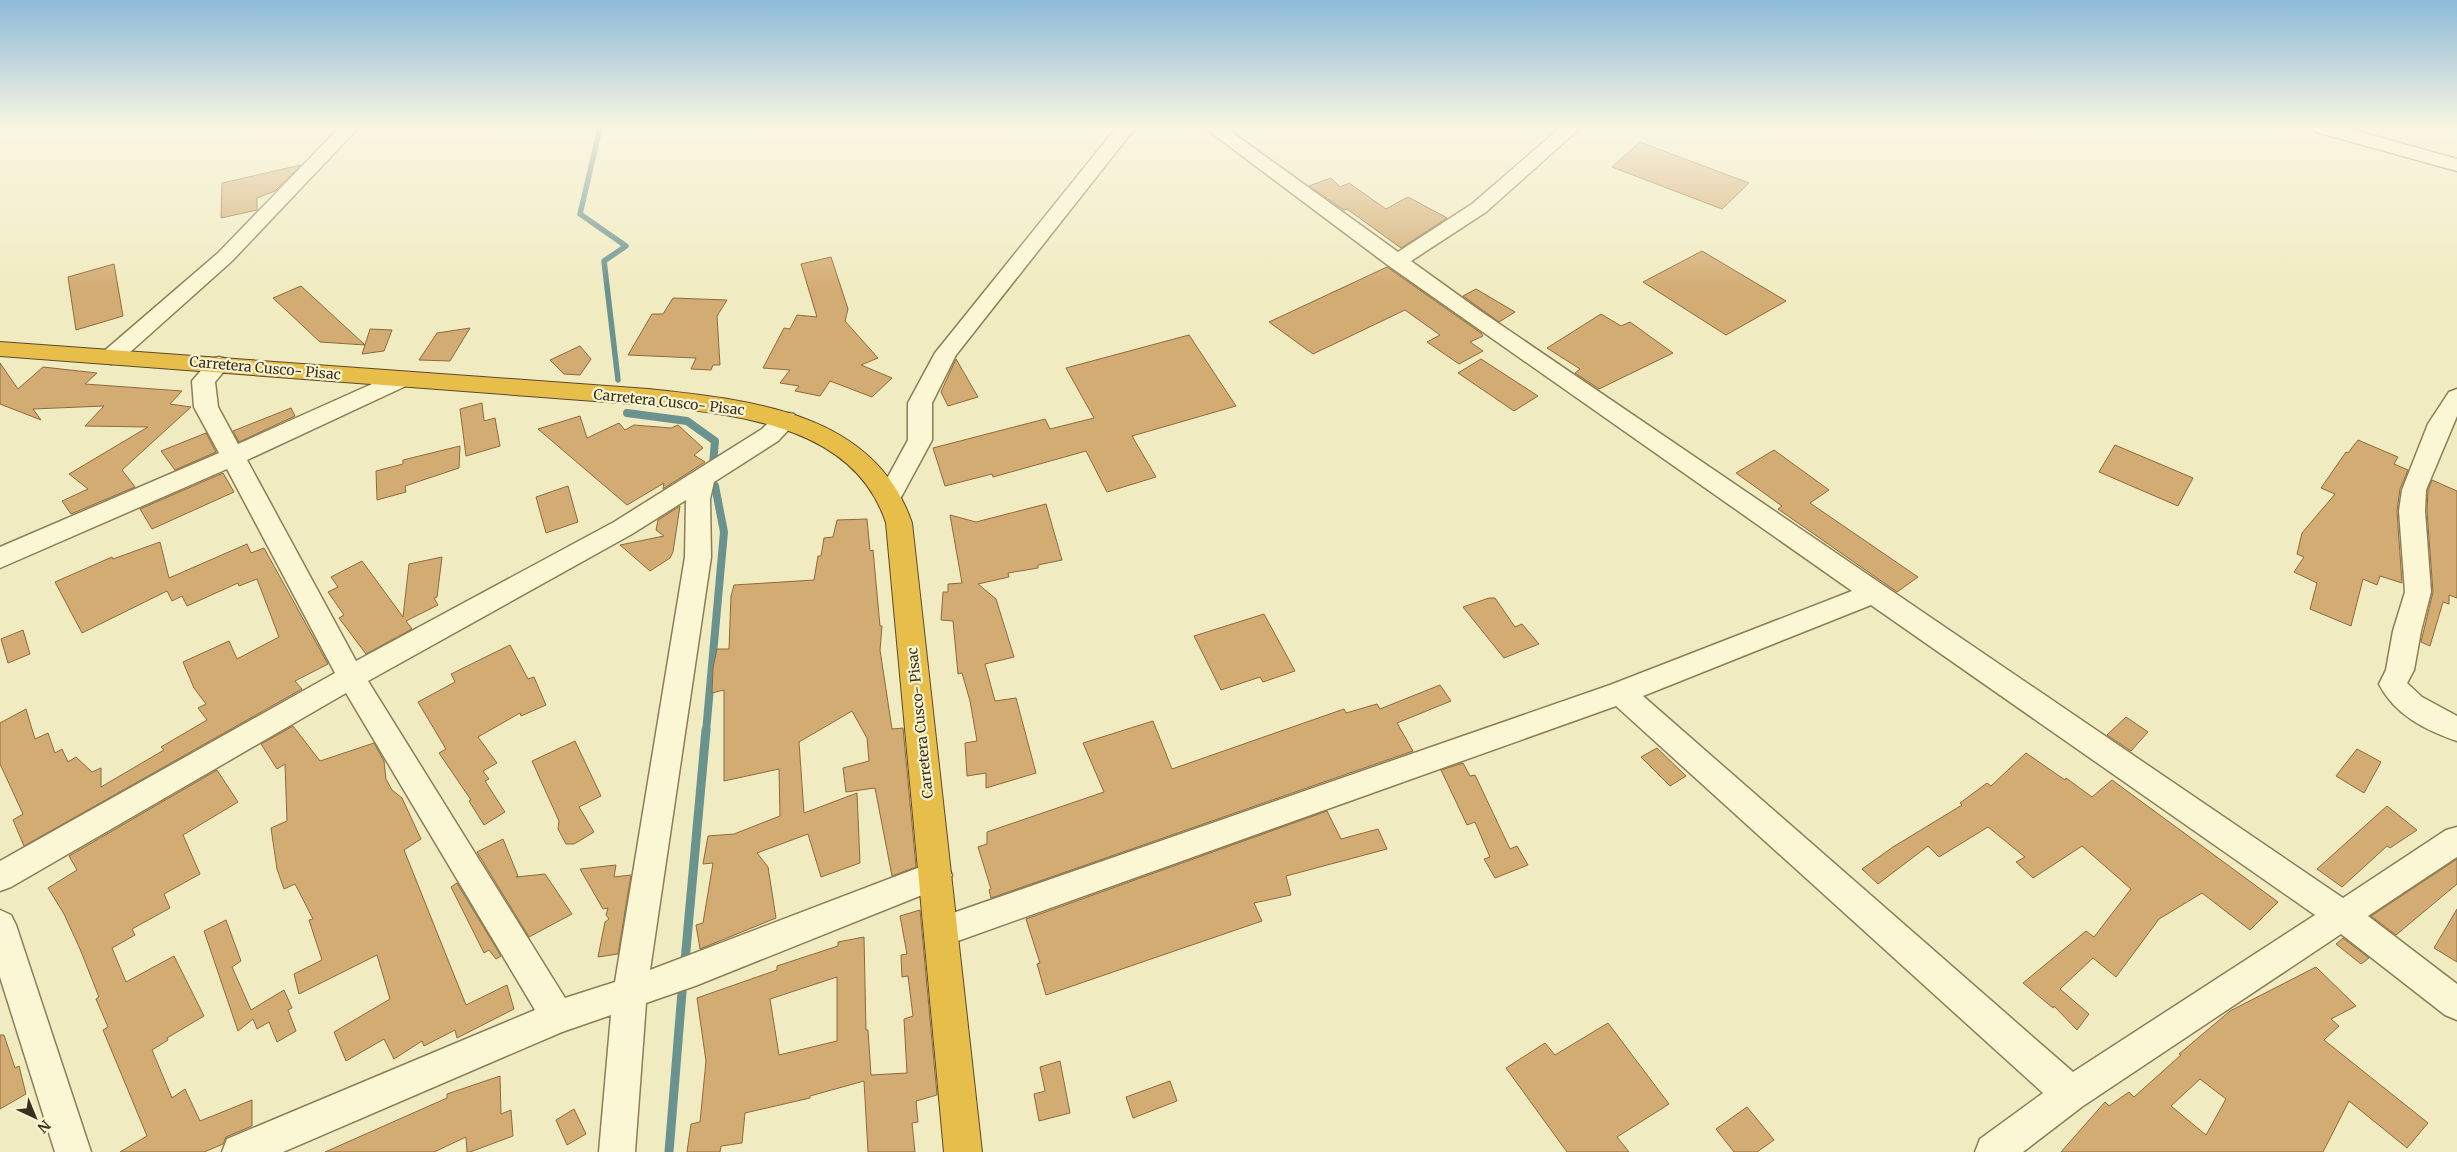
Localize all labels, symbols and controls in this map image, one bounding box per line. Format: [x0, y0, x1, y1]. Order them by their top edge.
street label: Carretera Cusco- Pisac [189, 352, 341, 384]
street label: Carretera Cusco- Pisac [593, 385, 745, 419]
street label: Carretera Cusco- Pisac [903, 647, 937, 799]
north arrow [10, 1092, 60, 1142]
text: N [34, 1116, 54, 1137]

